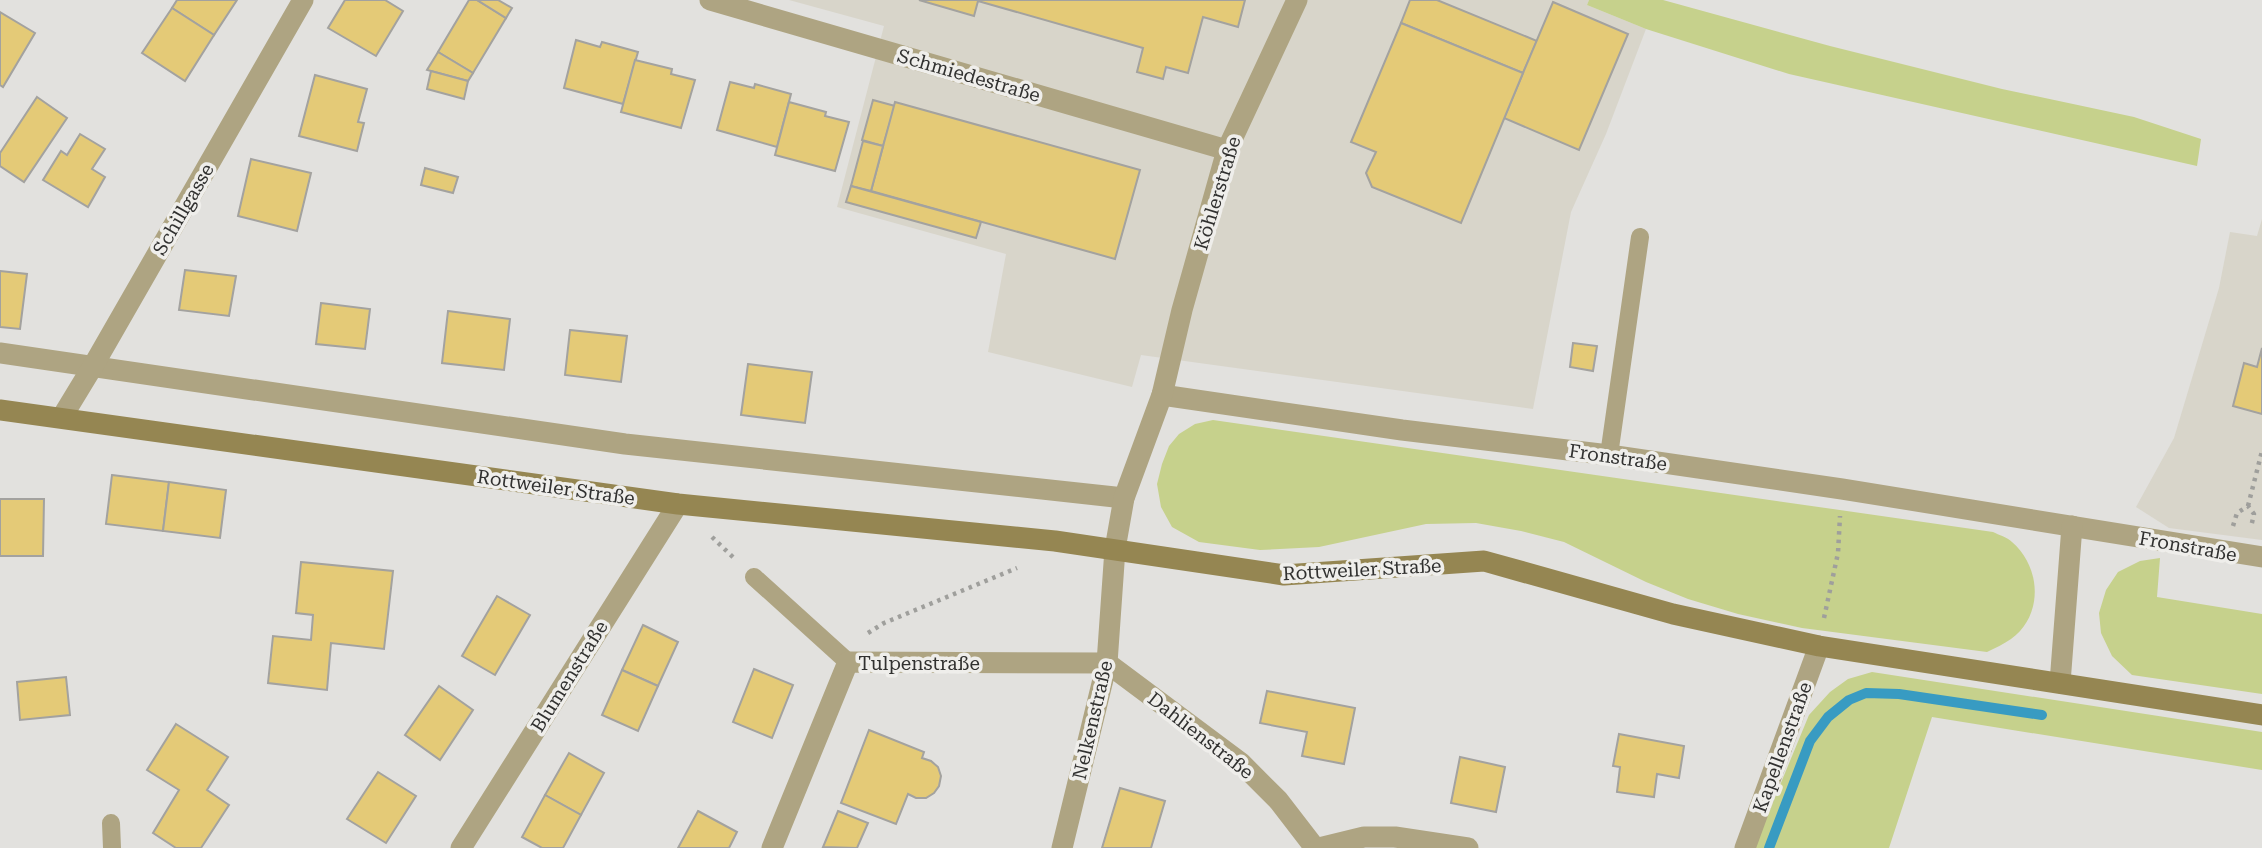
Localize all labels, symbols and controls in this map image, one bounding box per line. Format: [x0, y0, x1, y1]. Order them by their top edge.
street label: Schmiedestraße [895, 44, 1043, 107]
street label: Köhlerstraße [1189, 134, 1246, 253]
street label: Schillgasse [148, 159, 219, 259]
street label: Fronstraße [1567, 439, 1669, 476]
street label: Rottweiler Straße [476, 465, 636, 510]
street label: Fronstraße [2137, 527, 2239, 566]
street label: Rottweiler Straße [1282, 554, 1442, 585]
street label: Blumenstraße [526, 616, 613, 736]
street label: Tulpenstraße [858, 652, 980, 675]
street label: Nelkenstraße [1068, 658, 1117, 782]
street label: Kapellenstraße [1748, 679, 1817, 816]
street label: Dahlienstraße [1143, 687, 1258, 784]

